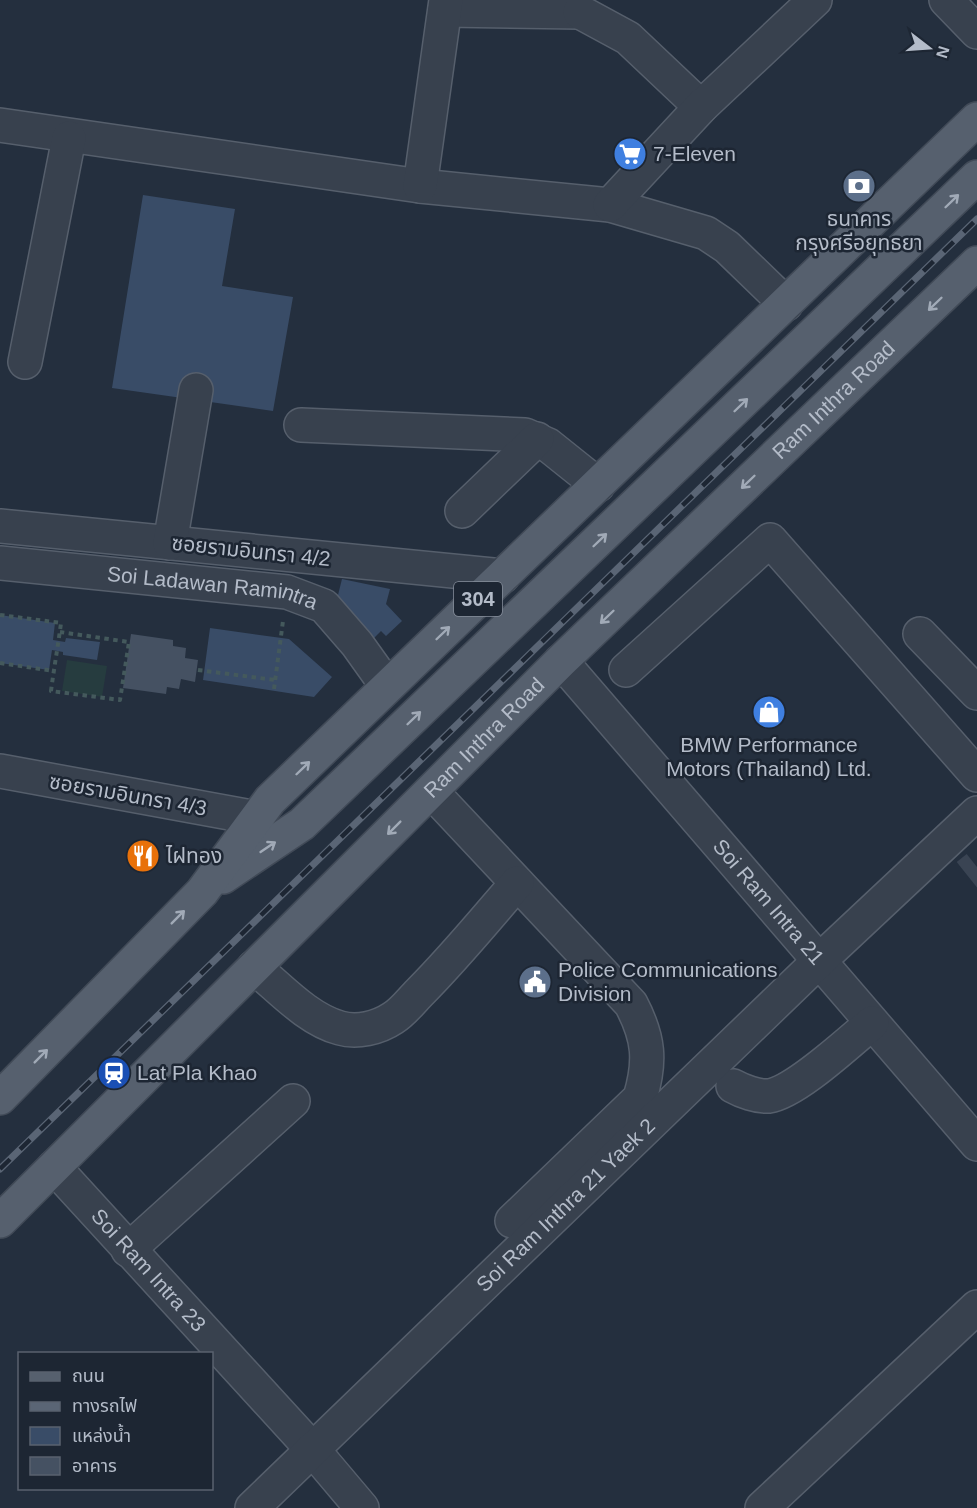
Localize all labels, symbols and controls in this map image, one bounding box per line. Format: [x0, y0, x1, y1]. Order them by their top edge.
north arrow [899, 18, 959, 78]
text: N [933, 44, 953, 60]
supermarket icon: 7-Eleven [612, 136, 648, 172]
place label: 7-Eleven [653, 142, 736, 165]
bank icon: ธนาคาร กรุงศรีอยุทธยา [841, 168, 877, 204]
one-way arrow [945, 193, 960, 208]
place label: ธนาคาร กรุงศรีอยุทธยา [795, 207, 923, 256]
one-way arrow [927, 296, 942, 311]
street label: Ram Inthra Road [768, 336, 899, 463]
one-way arrow [734, 398, 749, 412]
one-way arrow [741, 475, 756, 489]
street label: ซอยรามอินทรา 4/2 [171, 531, 332, 570]
one-way arrow [593, 532, 608, 547]
street label: Soi Ladawan Ramintra [106, 562, 321, 614]
road number: 304 [454, 582, 502, 616]
one-way arrow [600, 609, 615, 624]
one-way arrow [436, 625, 451, 640]
street label: Ram Inthra Road [419, 673, 548, 802]
shop icon: BMW Performance Motors (Thailand) Ltd. [751, 694, 787, 730]
one-way arrow [406, 710, 421, 725]
place label: BMW Performance Motors (Thailand) Ltd. [666, 733, 872, 780]
one-way arrow [295, 761, 310, 775]
street label: ซอยรามอินทรา 4/3 [48, 769, 209, 820]
one-way arrow [386, 820, 401, 835]
street label: Soi Ram Intra 21 [709, 834, 829, 969]
restaurant icon: ไฝทอง [125, 838, 161, 874]
one-way arrow [259, 841, 276, 853]
place label: ไฝทอง [165, 844, 222, 867]
one-way arrow [170, 909, 185, 924]
place label: Police Communications Division [558, 958, 777, 1005]
public building icon: Police Communications Division [517, 964, 553, 1000]
one-way arrow [34, 1048, 48, 1063]
station icon: Lat Pla Khao [96, 1055, 132, 1091]
place label: Lat Pla Khao [137, 1061, 257, 1084]
street label: Soi Ram Inthra 21 Yaek 2 [472, 1114, 659, 1296]
street label: Soi Ram Intra 23 [87, 1204, 211, 1336]
legend [18, 1352, 213, 1490]
text: ถนน [72, 1366, 105, 1386]
text: ทางรถไฟ [72, 1396, 137, 1416]
text: แหล่งน้ำ [72, 1423, 131, 1446]
text: อาคาร [72, 1456, 117, 1476]

